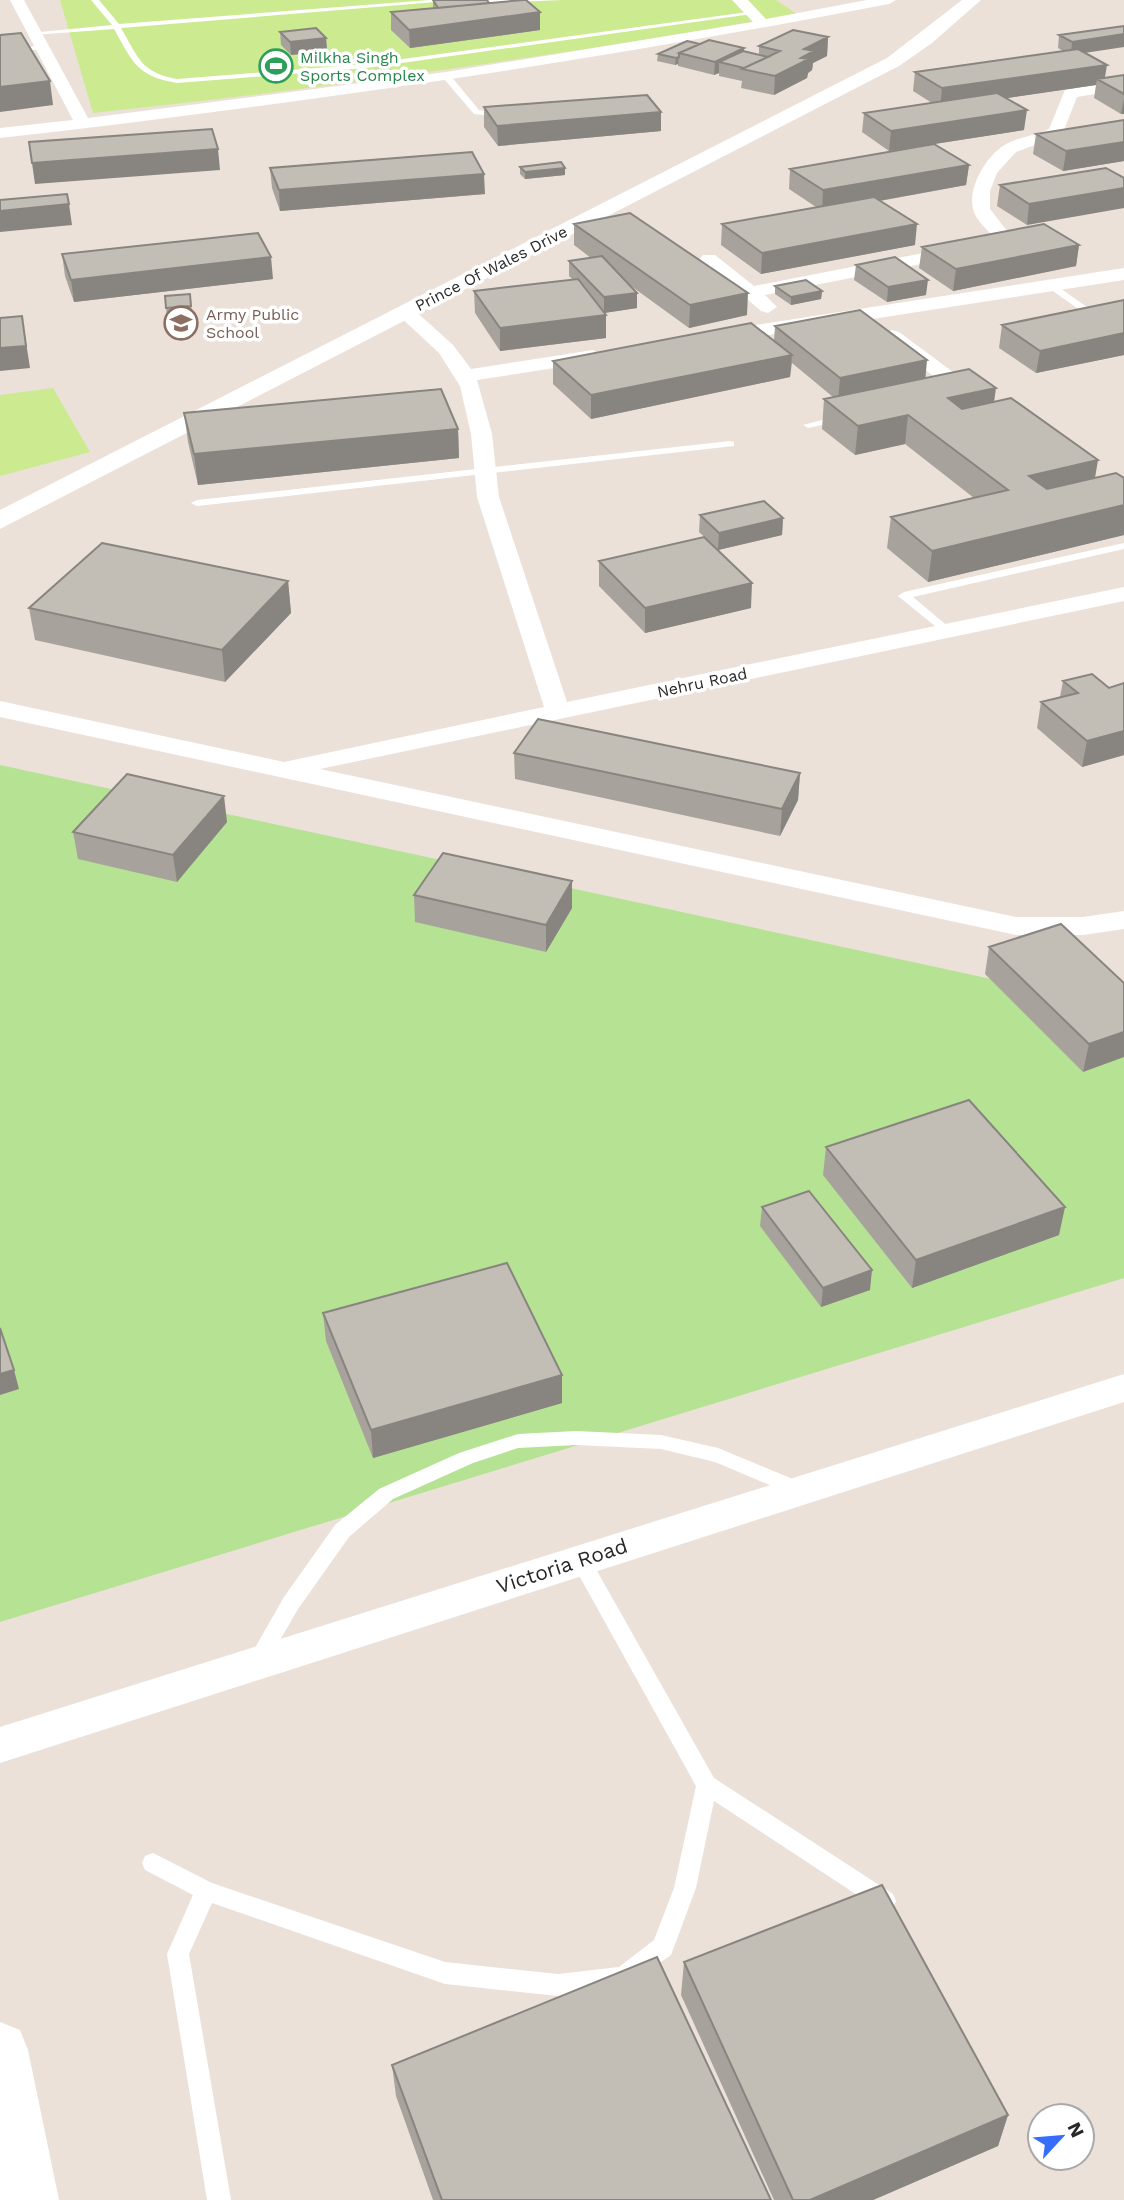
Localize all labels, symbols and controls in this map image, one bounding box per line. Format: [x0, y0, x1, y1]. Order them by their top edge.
sports icon: Milkha Singh Sports Complex [257, 47, 295, 85]
place label: Milkha Singh Sports Complex [300, 48, 425, 85]
street label: Prince Of Wales Drive [412, 222, 571, 315]
school or university icon: Army Public School [162, 304, 200, 342]
place label: Army Public School [206, 305, 299, 342]
street label: Nehru Road [655, 664, 749, 701]
street label: Victoria Road [493, 1533, 631, 1598]
north arrow [1026, 2102, 1096, 2172]
text: N [1062, 2118, 1089, 2141]

